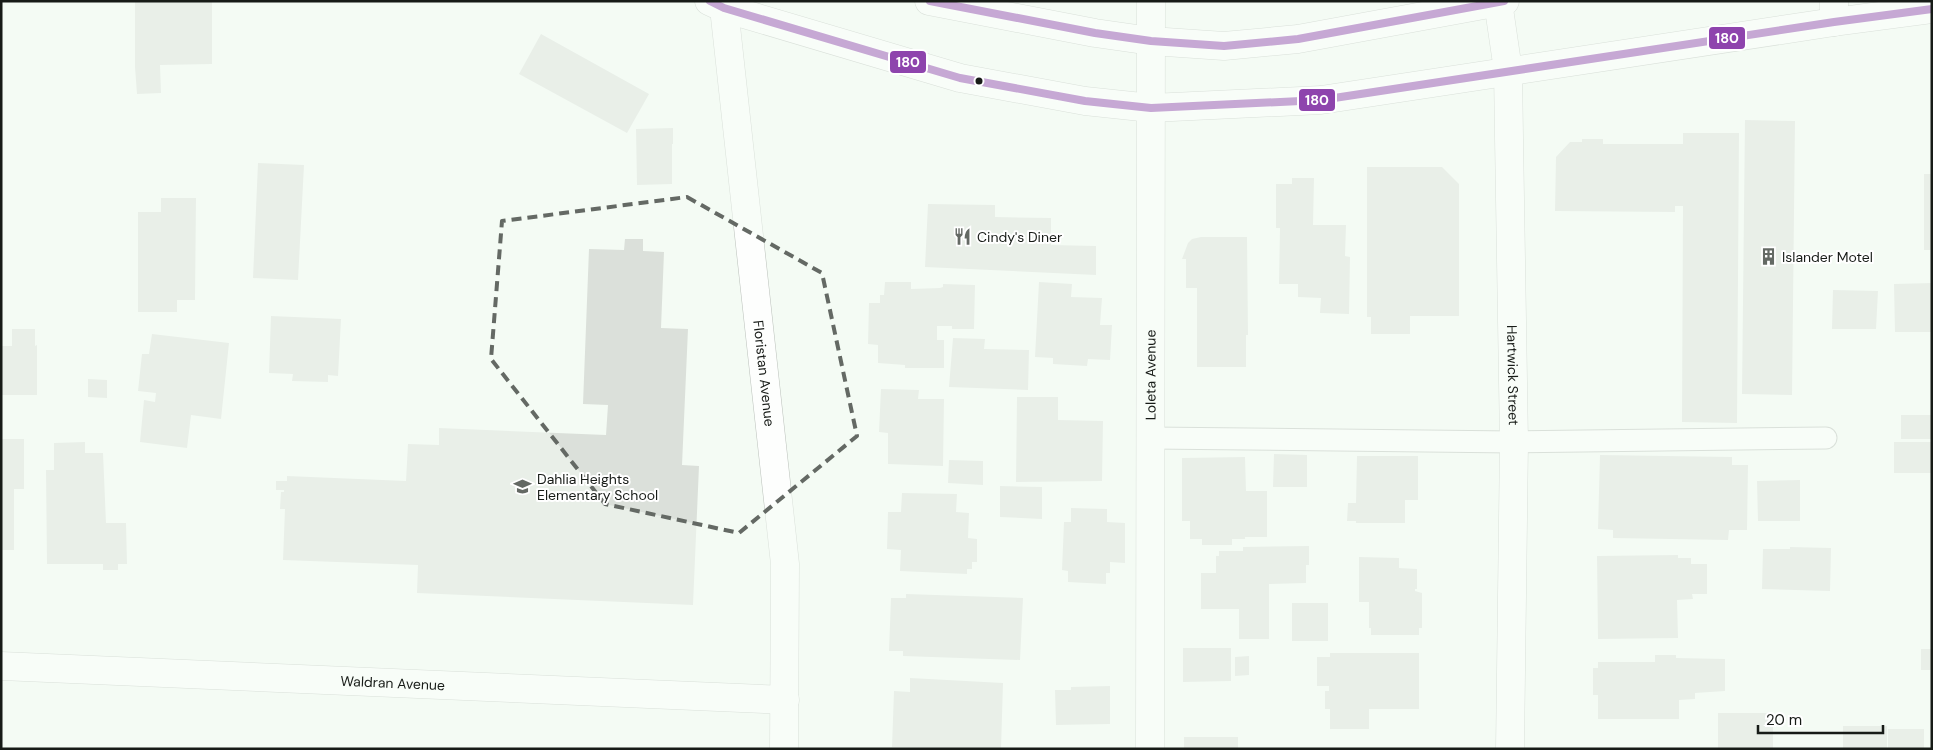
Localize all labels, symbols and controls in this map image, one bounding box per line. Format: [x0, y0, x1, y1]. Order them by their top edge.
line badge: 180 [1708, 26, 1746, 50]
text: 180 [1715, 29, 1739, 47]
line badge: 180 [889, 50, 927, 74]
text: 180 [896, 53, 920, 71]
unlabelled marker [974, 76, 984, 86]
line badge: 180 [1298, 88, 1336, 112]
text: 180 [1305, 91, 1329, 109]
restaurant icon: Cindy's Diner [953, 227, 973, 247]
place label: Cindy's Diner [977, 228, 1062, 246]
building icon: Islander Motel [1758, 247, 1778, 267]
place label: Islander Motel [1782, 248, 1873, 266]
street label: Floristan Avenue [749, 319, 779, 427]
street label: Hartwick Street [1503, 325, 1523, 426]
street label: Loleta Avenue [1141, 330, 1160, 420]
place label: Dahlia Heights Elementary School [537, 470, 658, 504]
school or university icon: Dahlia Heights Elementary School [513, 477, 533, 497]
street label: Waldran Avenue [340, 672, 445, 694]
scale bar [1758, 702, 1883, 734]
text: 20 m [1766, 710, 1802, 730]

